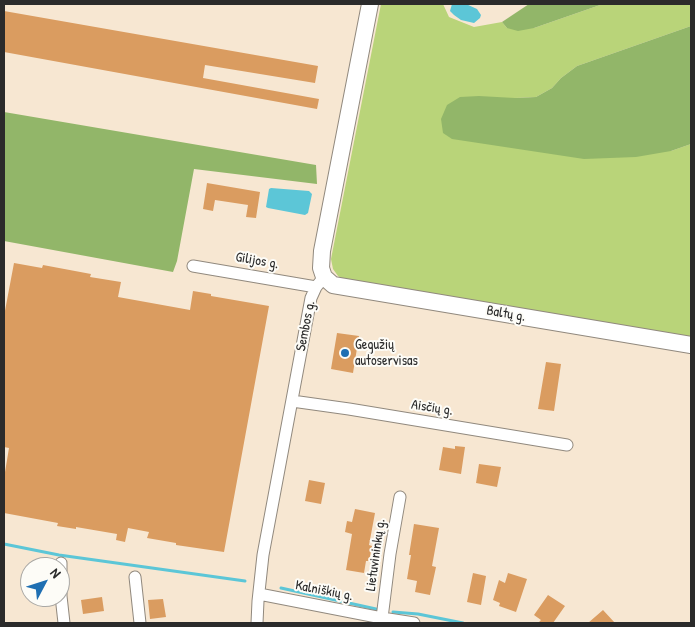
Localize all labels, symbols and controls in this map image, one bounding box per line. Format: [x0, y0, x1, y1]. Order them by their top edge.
street label: Gilijos g. [234, 249, 280, 273]
street label: Sembos g. [293, 299, 319, 353]
street label: Baltų g. [485, 302, 527, 326]
place label: Gegužių autoservisas [355, 337, 418, 370]
marker: Gegužių autoservisas [339, 347, 351, 359]
street label: Aisčių g. [410, 396, 454, 420]
street label: Lietuvininkų g. [363, 518, 389, 592]
north arrow [20, 557, 70, 607]
text: N [46, 564, 66, 582]
street label: Kalniškių g. [294, 577, 354, 605]

